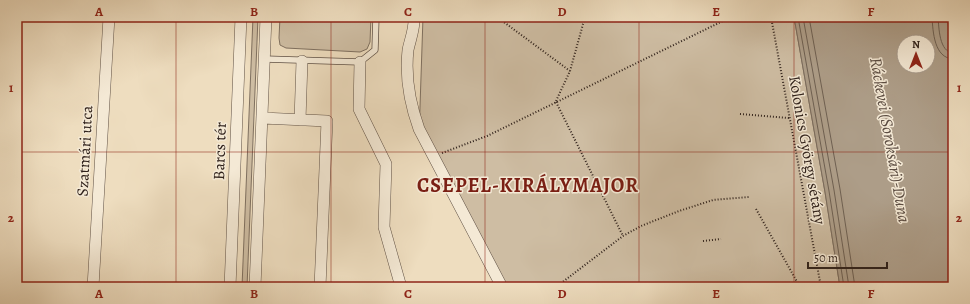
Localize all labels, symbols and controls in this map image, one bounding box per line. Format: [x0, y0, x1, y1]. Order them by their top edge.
text: A [94, 3, 104, 20]
text: B [250, 3, 258, 20]
text: C [404, 3, 412, 20]
text: D [557, 3, 567, 20]
text: E [712, 3, 720, 20]
text: F [868, 3, 875, 20]
north arrow [896, 34, 936, 74]
text: N [912, 37, 920, 52]
water label: Ráckevei (Soroksári)-Duna [864, 55, 916, 225]
street label: Kolonics György sétány [783, 74, 831, 227]
text: 1 [9, 79, 14, 96]
text: 1 [957, 79, 962, 96]
street label: Szatmári utca [72, 104, 98, 197]
street label: Barcs tér [208, 122, 232, 180]
district label: CSEPEL-KIRÁLYMAJOR [417, 172, 639, 199]
text: 2 [8, 209, 15, 226]
text: 2 [956, 209, 963, 226]
scale bar [808, 244, 887, 270]
text: 50 m [814, 250, 838, 266]
text: A [94, 285, 104, 302]
text: B [250, 285, 258, 302]
text: C [404, 285, 412, 302]
text: D [557, 285, 567, 302]
text: E [712, 285, 720, 302]
text: F [868, 285, 875, 302]

